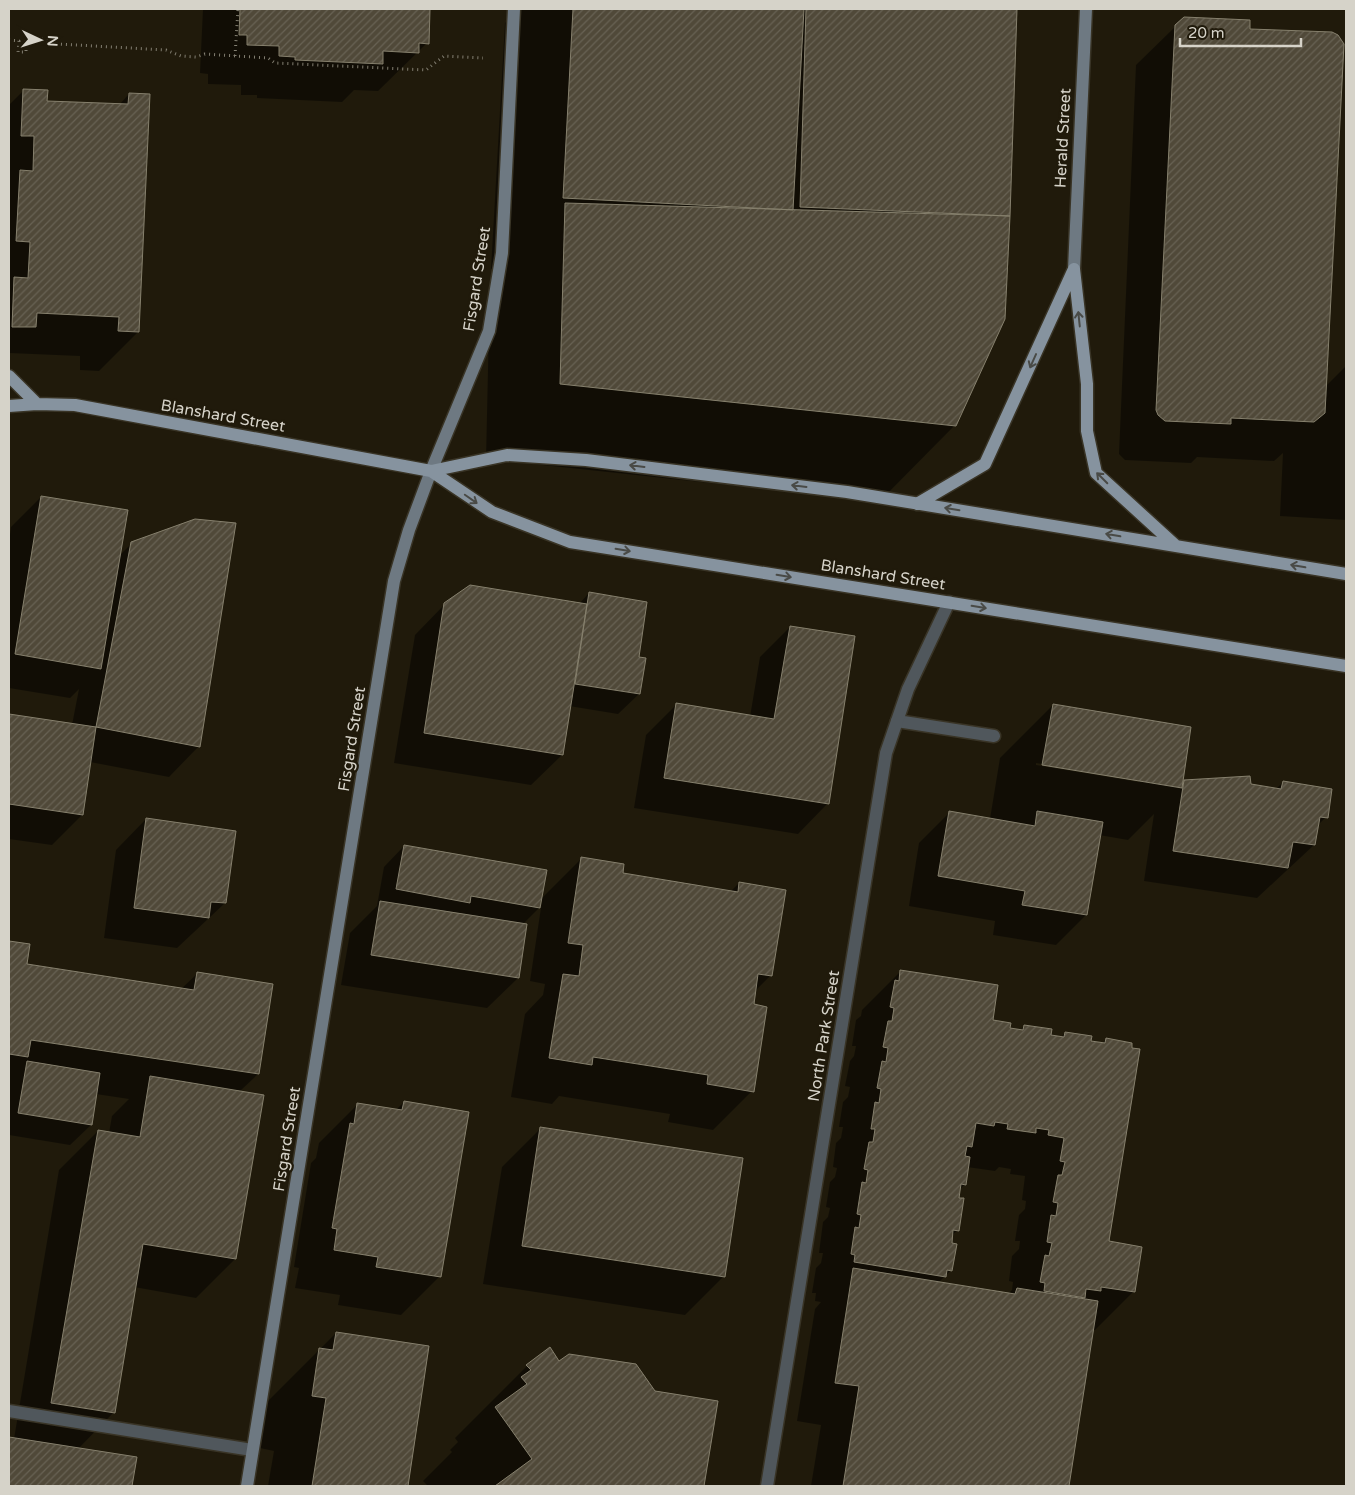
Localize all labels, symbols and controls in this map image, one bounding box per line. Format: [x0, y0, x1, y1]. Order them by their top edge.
north arrow [15, 15, 65, 65]
scale bar [1180, 15, 1301, 47]
text: 20 m [1188, 24, 1225, 42]
text: N [44, 35, 61, 47]
street label: Herald Street [1050, 88, 1076, 188]
street label: Fisgard Street [459, 225, 495, 333]
one-way arrow [1074, 311, 1084, 327]
one-way arrow [1028, 353, 1038, 368]
street label: Blanshard Street [159, 395, 287, 437]
one-way arrow [630, 461, 646, 471]
one-way arrow [1096, 471, 1108, 484]
one-way arrow [791, 481, 807, 491]
one-way arrow [464, 494, 478, 504]
one-way arrow [945, 504, 961, 514]
one-way arrow [1105, 530, 1121, 540]
one-way arrow [615, 546, 631, 556]
street label: Blanshard Street [819, 555, 947, 595]
one-way arrow [1291, 561, 1307, 571]
one-way arrow [775, 571, 791, 581]
one-way arrow [970, 603, 986, 613]
street label: Fisgard Street [334, 685, 370, 793]
street label: North Park Street [804, 969, 844, 1103]
street label: Fisgard Street [269, 1085, 305, 1193]

